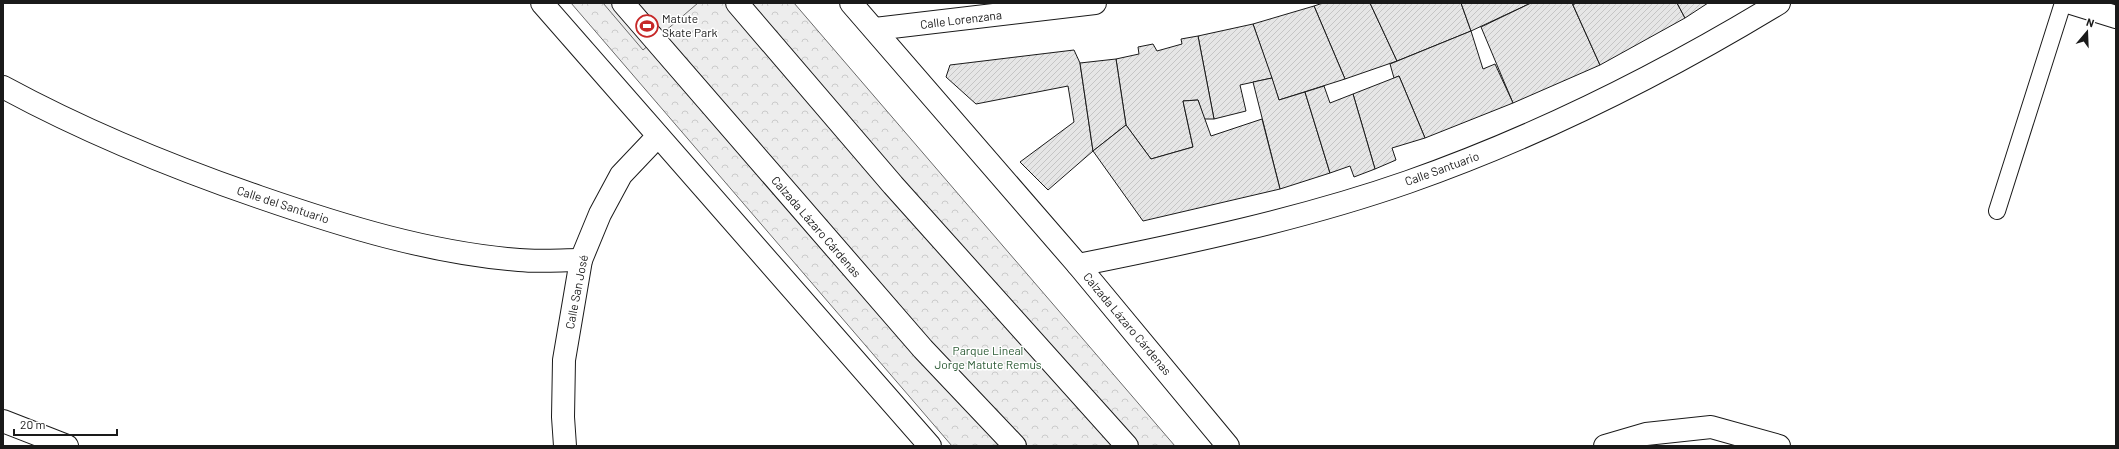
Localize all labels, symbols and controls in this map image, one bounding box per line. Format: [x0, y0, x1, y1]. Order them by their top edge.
street label: Calle Lorenzana [919, 7, 1003, 31]
place label: Matute Skate Park [662, 11, 718, 39]
north arrow [2067, 12, 2107, 52]
sports icon: Matute Skate Park [634, 13, 660, 39]
text: N [2085, 15, 2096, 29]
street label: Calle Santuario [1403, 148, 1481, 188]
street label: Calzada Lázaro Cárdenas [769, 173, 865, 280]
street label: Calle del Santuario [235, 183, 331, 226]
street label: Calle San José [562, 254, 590, 330]
street label: Calzada Lázaro Cárdenas [1081, 269, 1175, 378]
park label: Parque Lineal Jorge Matute Remus [934, 343, 1042, 371]
scale bar [14, 411, 117, 437]
text: 20 m [20, 417, 46, 431]

